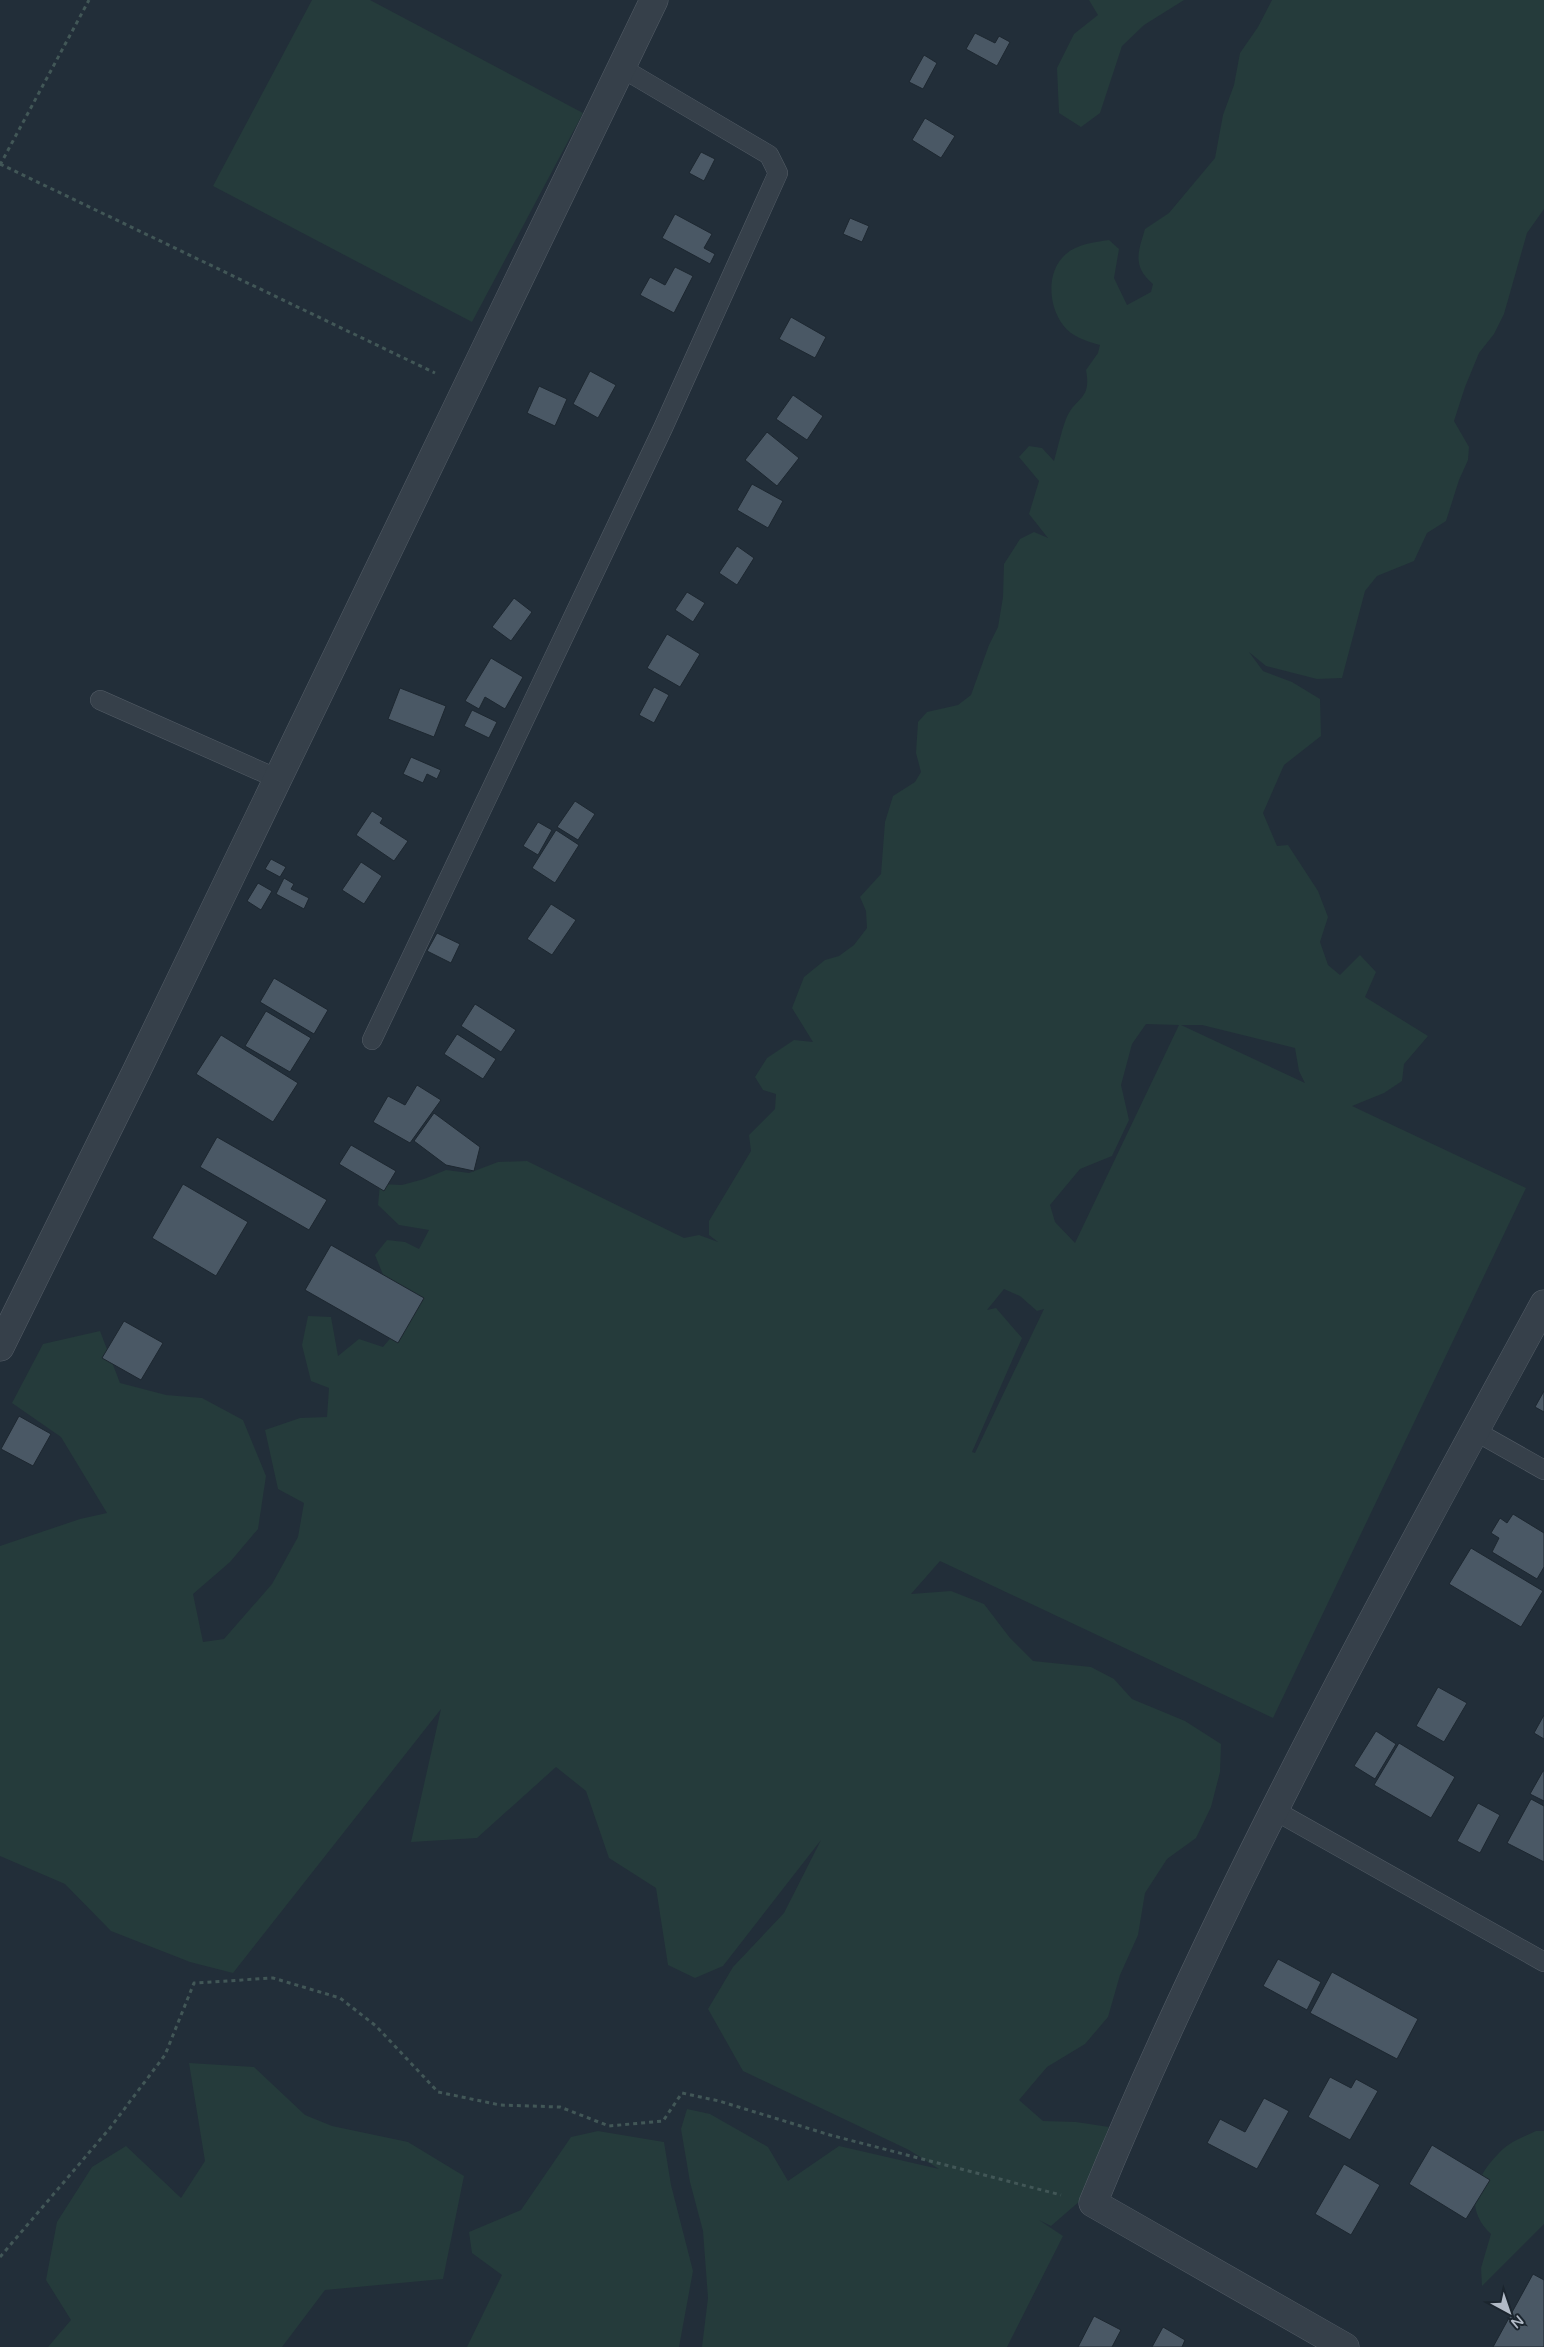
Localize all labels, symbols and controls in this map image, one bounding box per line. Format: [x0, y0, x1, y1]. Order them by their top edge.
north arrow [1484, 2287, 1534, 2337]
text: N [1507, 2311, 1527, 2332]

